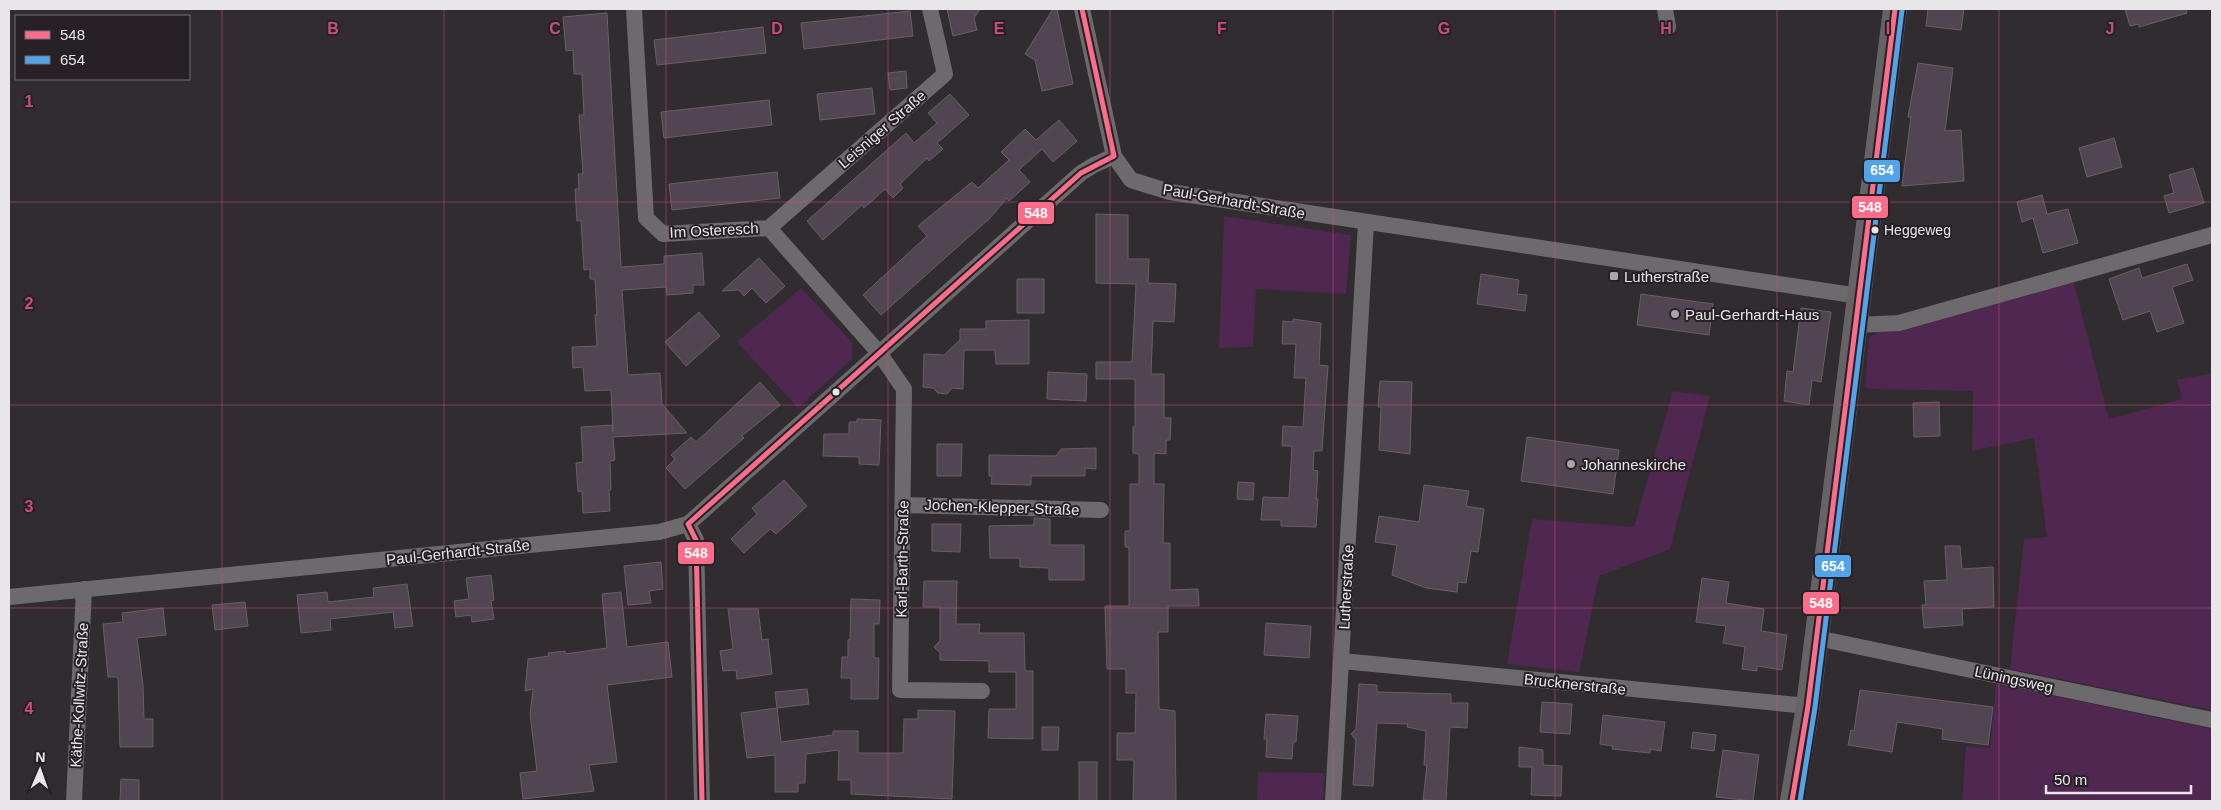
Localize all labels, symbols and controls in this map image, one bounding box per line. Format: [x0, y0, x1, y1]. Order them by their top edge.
legend [15, 15, 190, 80]
text: B [327, 20, 339, 37]
text: C [549, 20, 561, 37]
text: D [771, 20, 783, 37]
text: E [994, 20, 1005, 37]
text: F [1217, 20, 1227, 37]
text: G [1438, 20, 1450, 37]
text: H [1660, 20, 1672, 37]
text: I [1886, 20, 1890, 37]
text: J [2106, 20, 2114, 37]
text: 548 [60, 26, 85, 43]
text: 654 [60, 51, 85, 68]
street label: Leisniger Straße [835, 86, 929, 172]
text: 1 [25, 93, 34, 110]
line badge: 654 [1863, 159, 1901, 183]
text: 654 [1870, 162, 1894, 178]
street label: Paul-Gerhardt-Straße [1162, 180, 1306, 222]
line badge: 548 [1851, 195, 1889, 219]
text: 548 [1858, 199, 1882, 215]
line badge: 548 [1017, 201, 1055, 225]
text: 548 [1024, 205, 1048, 221]
street label: Im Osteresch [669, 219, 759, 241]
place label: Heggeweg [1884, 222, 1951, 238]
marker: Heggeweg [1870, 225, 1880, 235]
place label: Lutherstraße [1624, 268, 1709, 285]
marker: Lutherstraße [1608, 270, 1620, 282]
text: 2 [25, 295, 34, 312]
place label: Paul-Gerhardt-Haus [1685, 306, 1819, 323]
marker: Paul-Gerhardt-Haus [1669, 308, 1681, 320]
unlabelled marker [831, 387, 841, 397]
place label: Johanneskirche [1581, 456, 1686, 473]
marker: Johanneskirche [1565, 458, 1577, 470]
street label: Jochen-Klepper-Straße [924, 496, 1080, 518]
text: 3 [25, 498, 34, 515]
street label: Karl-Barth-Straße [892, 500, 912, 618]
street label: Paul-Gerhardt-Straße [385, 536, 531, 568]
line badge: 548 [677, 541, 715, 565]
street label: Lutherstraße [1335, 544, 1357, 630]
text: 548 [684, 545, 708, 561]
line badge: 654 [1814, 554, 1852, 578]
text: 654 [1821, 558, 1845, 574]
line badge: 548 [1802, 591, 1840, 615]
text: 548 [1809, 595, 1833, 611]
street label: Käthe-Kollwitz-Straße [67, 622, 91, 768]
street label: Lüningsweg [1973, 662, 2055, 696]
street label: Brucknerstraße [1523, 670, 1627, 698]
text: 4 [25, 700, 34, 717]
north arrow [15, 745, 65, 795]
text: N [35, 749, 46, 765]
scale bar [2046, 762, 2191, 794]
text: 50 m [2054, 771, 2087, 788]

